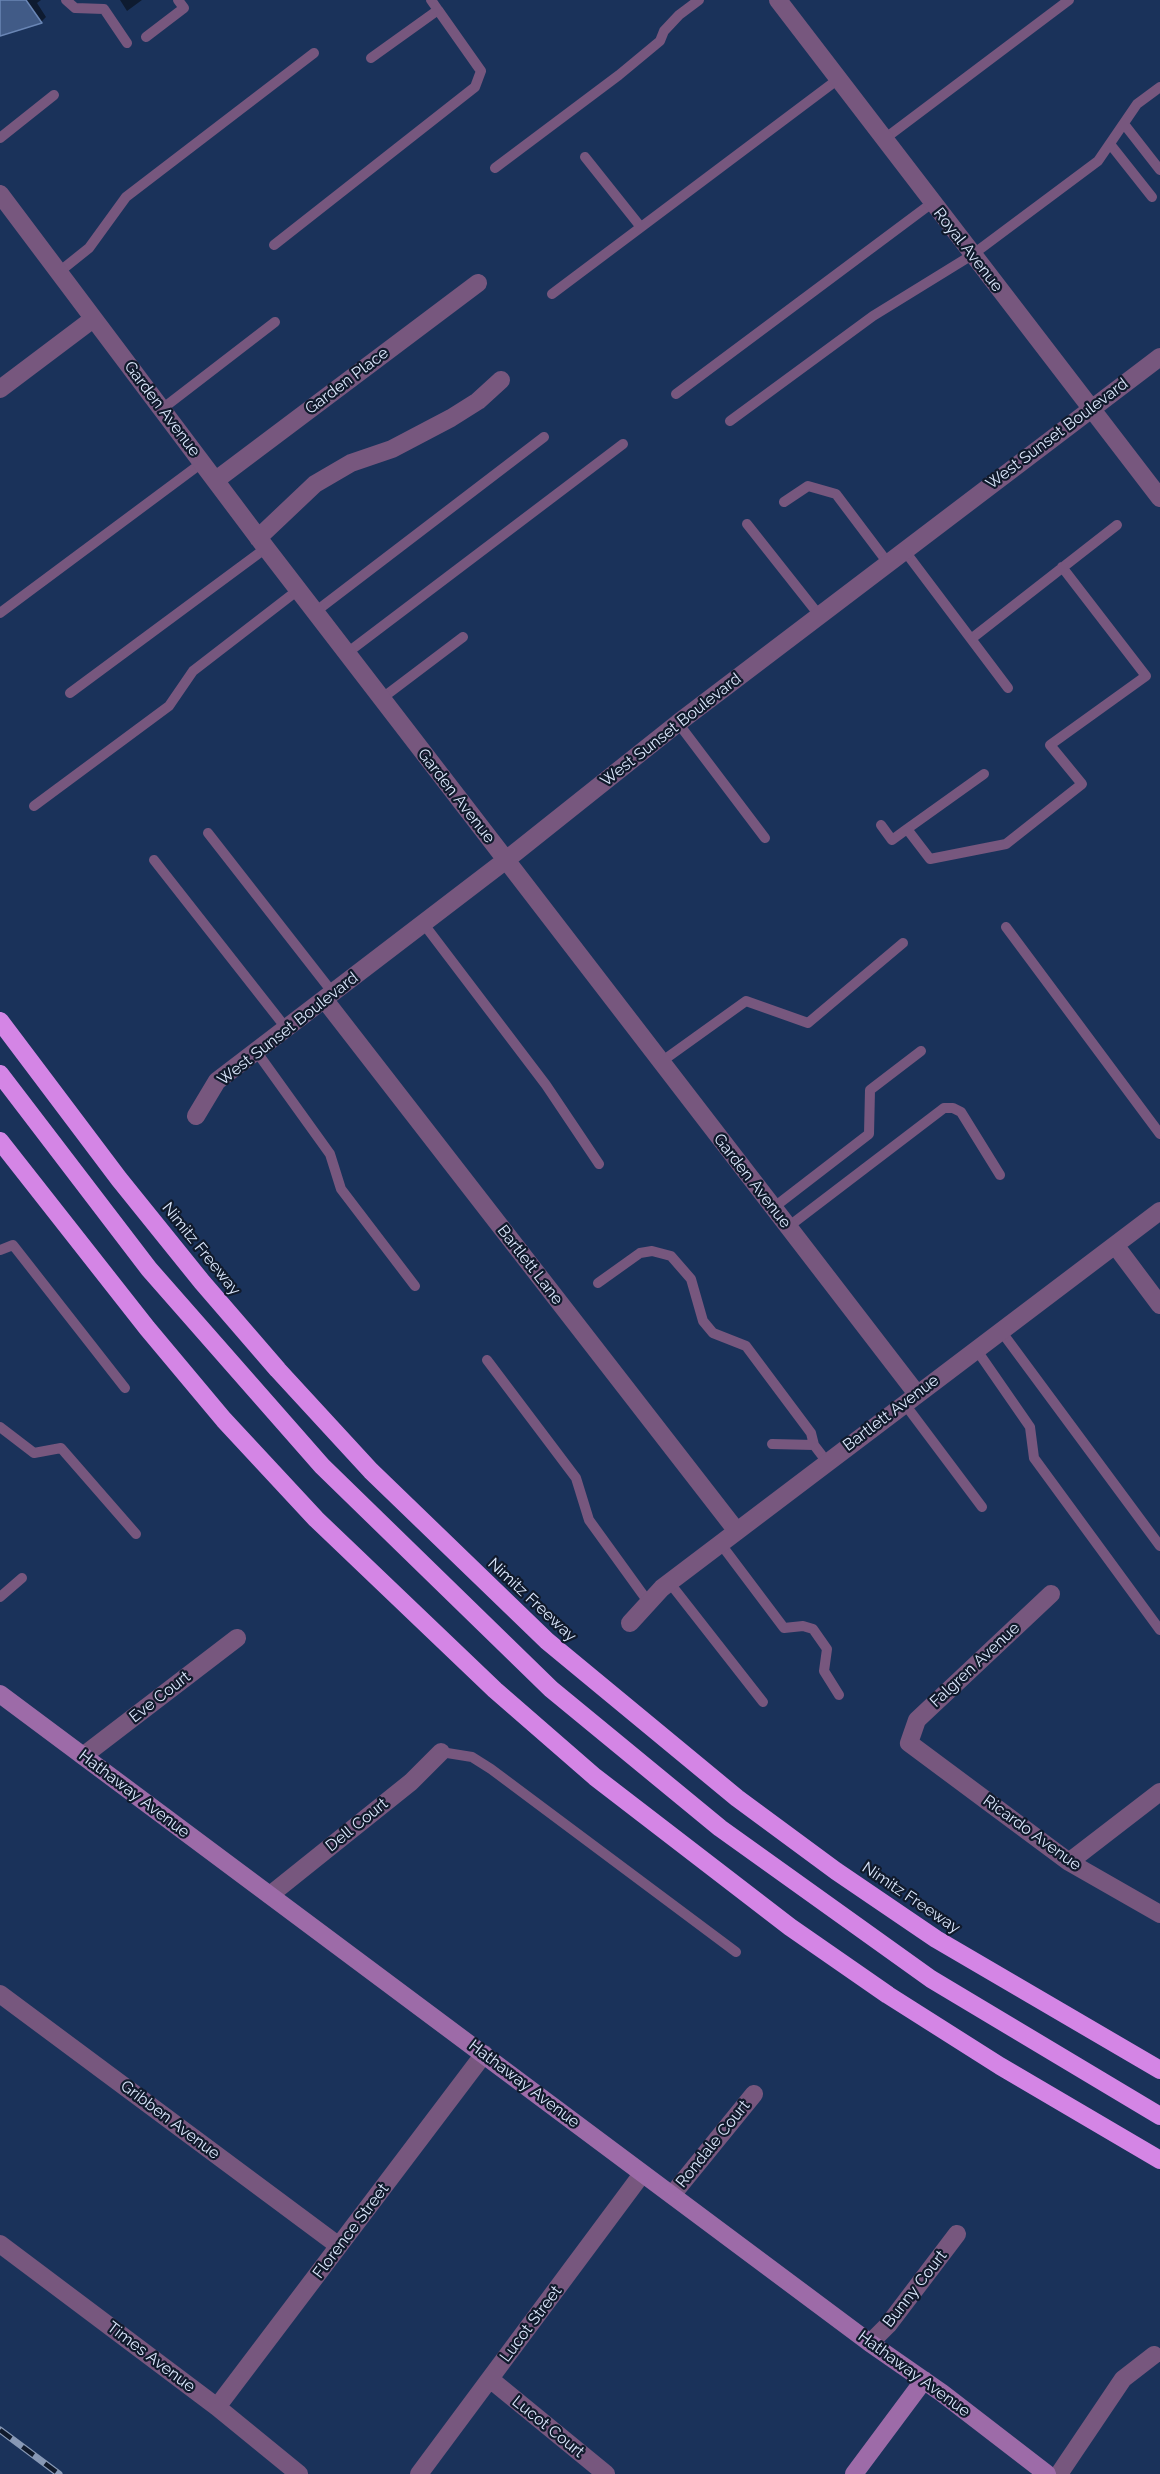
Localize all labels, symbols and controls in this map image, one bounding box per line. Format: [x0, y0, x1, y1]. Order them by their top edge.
street label: Royal Avenue [929, 204, 1007, 296]
street label: Garden Place [302, 343, 392, 419]
street label: Garden Avenue [120, 358, 204, 460]
street label: West Sunset Boulevard [982, 374, 1132, 494]
street label: West Sunset Boulevard [597, 669, 745, 791]
street label: Garden Avenue [413, 745, 499, 847]
street label: West Sunset Boulevard [214, 968, 362, 1090]
street label: Garden Avenue [709, 1130, 795, 1232]
street label: Nimitz Freeway [158, 1199, 244, 1299]
street label: Bartlett Lane [493, 1221, 567, 1309]
street label: Bartlett Avenue [839, 1371, 943, 1455]
street label: Nimitz Freeway [484, 1554, 580, 1646]
street label: Falgren Avenue [926, 1619, 1024, 1711]
street label: Eve Court [126, 1667, 194, 1727]
street label: Hathaway Avenue [75, 1746, 193, 1842]
street label: Ricardo Avenue [979, 1791, 1085, 1875]
street label: Dell Court [322, 1794, 392, 1856]
street label: Nimitz Freeway [858, 1858, 964, 1938]
street label: Hathaway Avenue [465, 2036, 583, 2132]
street label: Gribben Avenue [117, 2076, 223, 2164]
street label: Rondale Court [672, 2097, 754, 2191]
street label: Florence Street [309, 2180, 393, 2282]
street label: Bunny Court [879, 2247, 951, 2331]
street label: Lucot Street [496, 2282, 566, 2366]
street label: Times Avenue [103, 2318, 199, 2396]
street label: Hathaway Avenue [854, 2327, 974, 2421]
street label: Lucot Court [508, 2392, 588, 2462]

